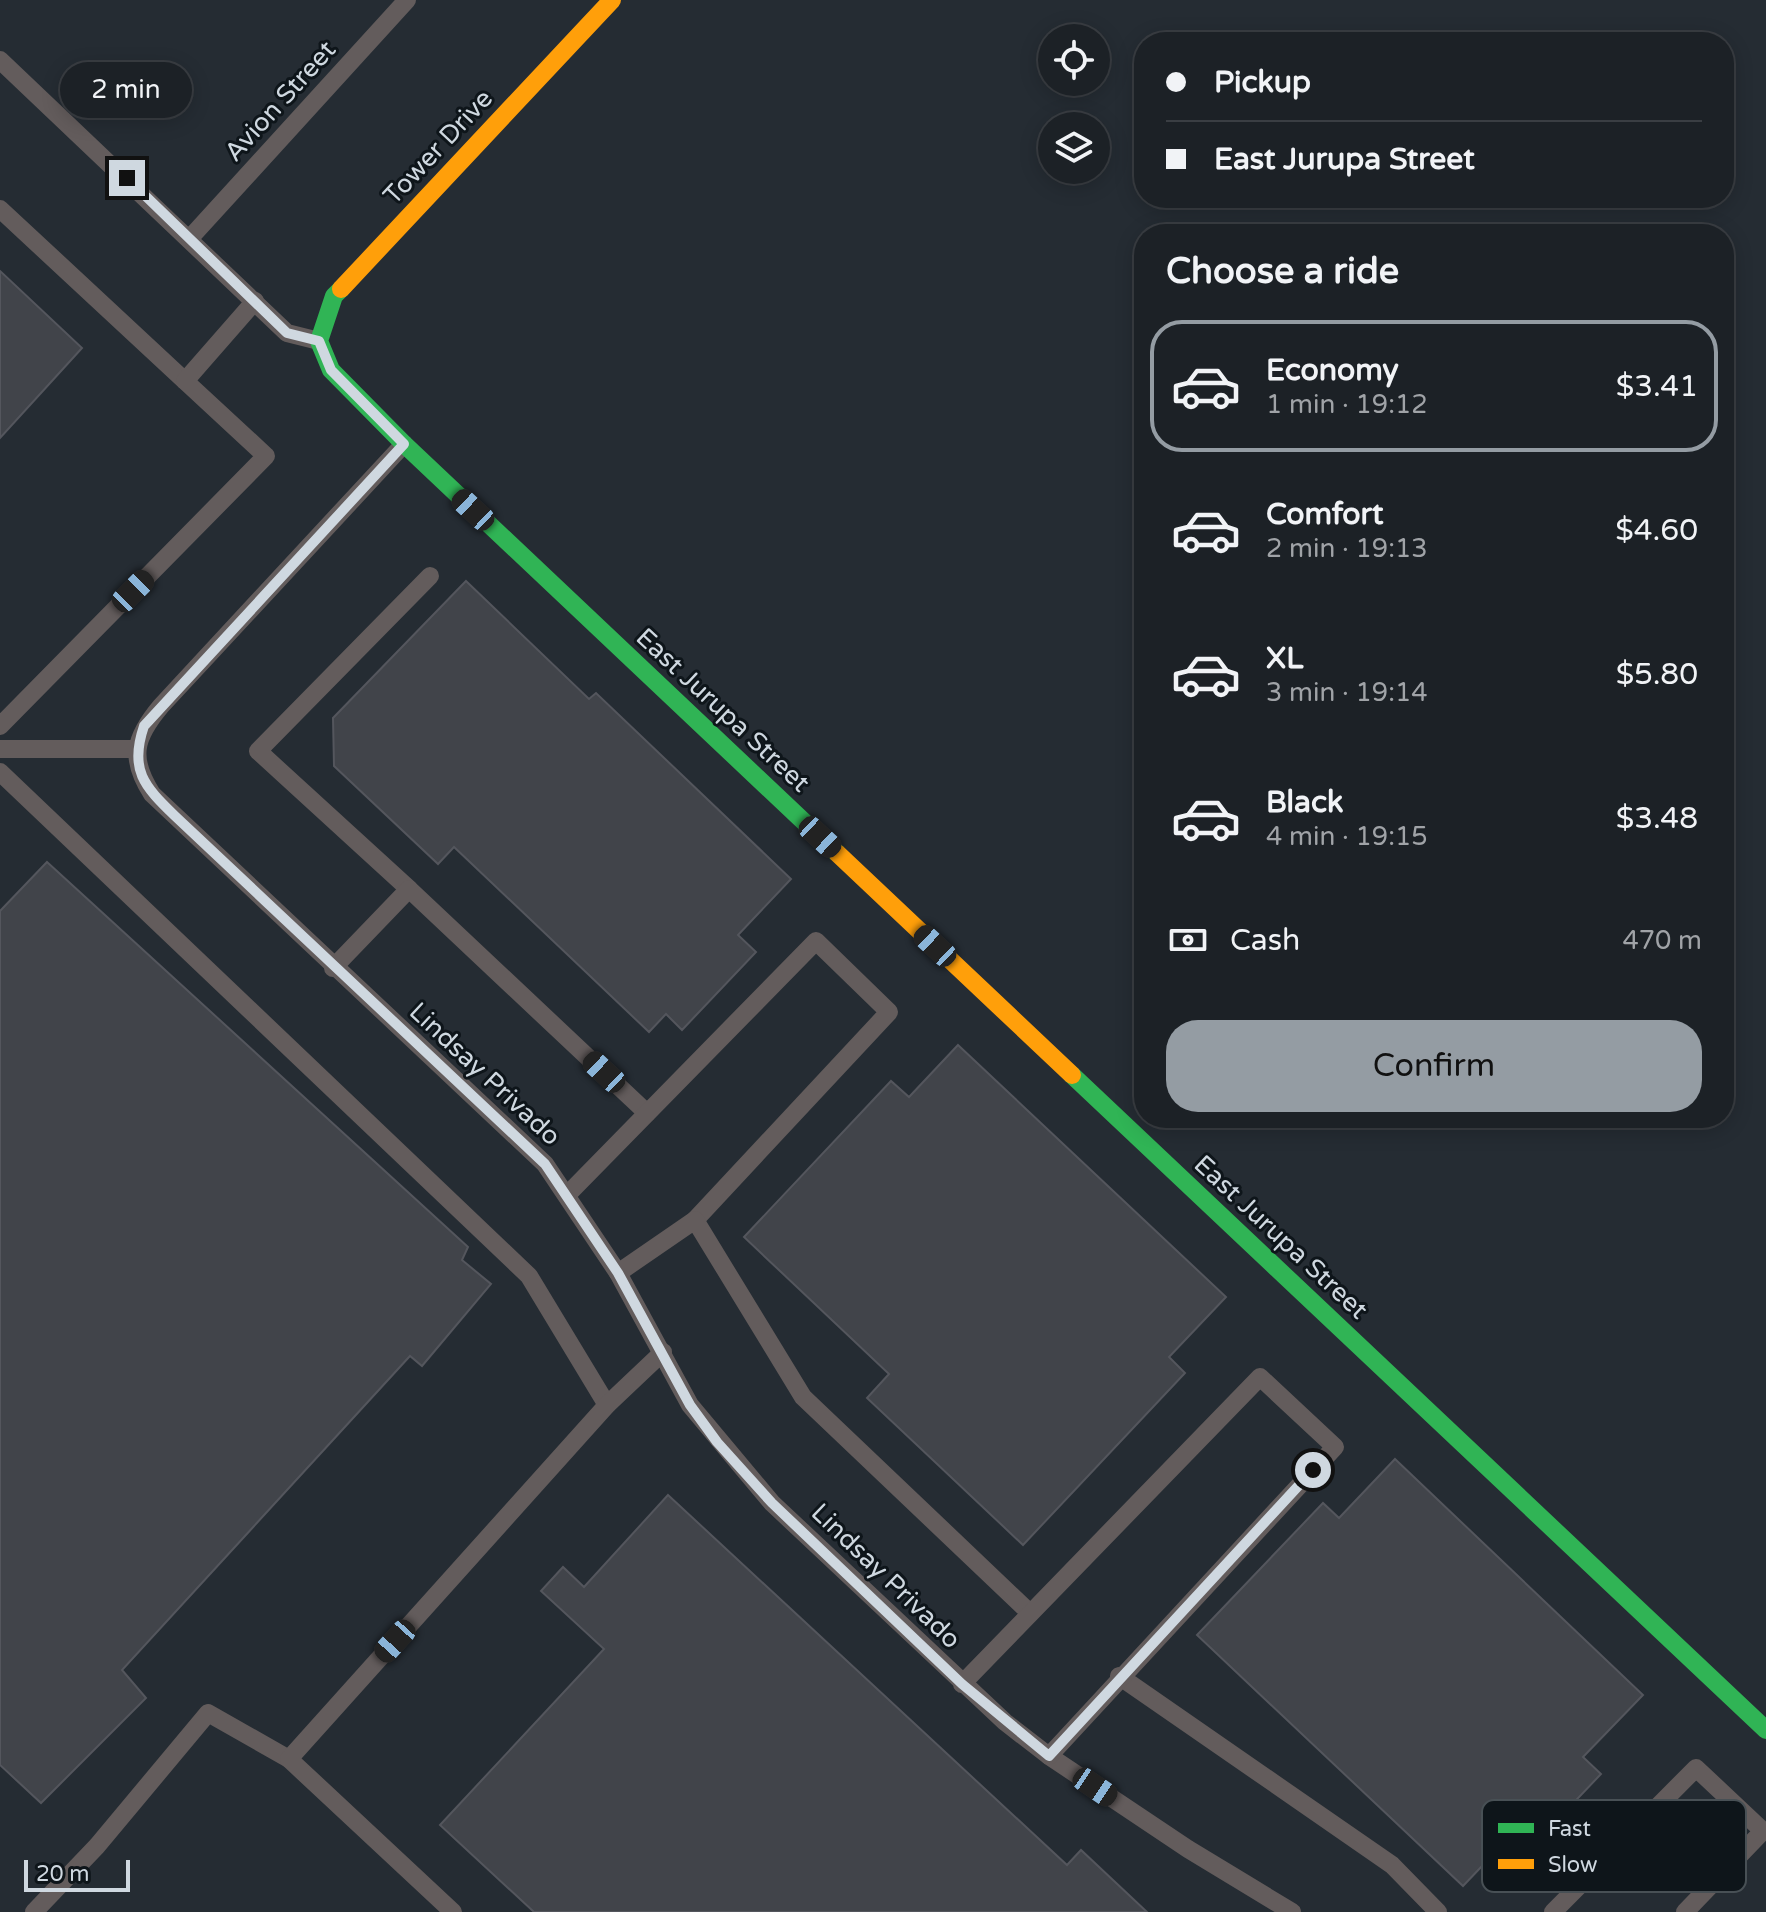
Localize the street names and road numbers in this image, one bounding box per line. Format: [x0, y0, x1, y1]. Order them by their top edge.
street label: Avion Street [218, 34, 342, 168]
street label: Tower Drive [377, 83, 499, 211]
street label: East Jurupa Street [630, 622, 816, 798]
street label: Lindsay Privado [403, 996, 567, 1152]
street label: East Jurupa Street [1188, 1149, 1374, 1325]
street label: Lindsay Privado [805, 1497, 967, 1655]

